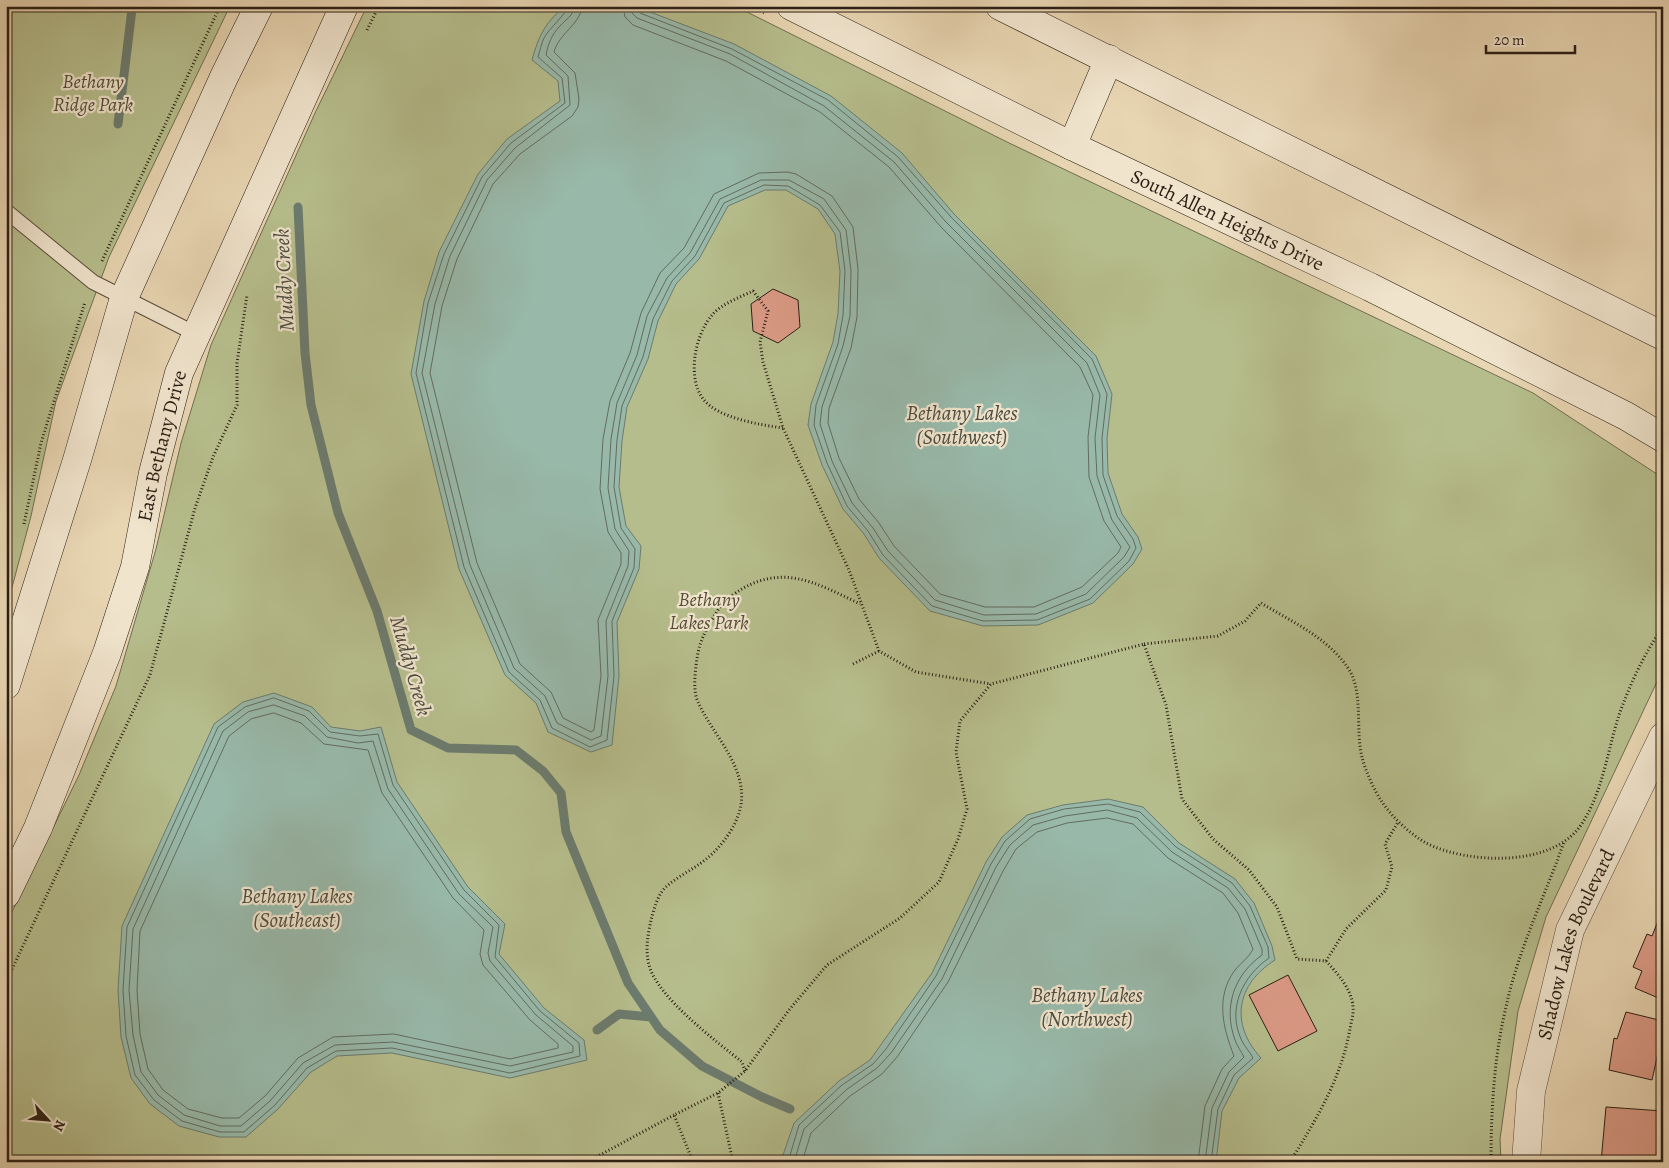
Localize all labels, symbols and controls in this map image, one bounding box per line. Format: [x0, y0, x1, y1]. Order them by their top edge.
scale bar [1486, 22, 1575, 54]
text: 20 m [1494, 30, 1525, 50]
park label: Bethany Ridge Park [53, 68, 133, 118]
street label: South Allen Heights Drive [1126, 163, 1328, 277]
water label: Muddy Creek [267, 228, 301, 332]
street label: East Bethany Drive [131, 367, 193, 524]
water label: Bethany Lakes (Southwest) [906, 399, 1018, 451]
park label: Bethany Lakes Park [669, 586, 749, 636]
water label: Muddy Creek [383, 613, 439, 719]
street label: Shadow Lakes Boulevard [1531, 844, 1621, 1043]
water label: Bethany Lakes (Southeast) [241, 882, 353, 934]
water label: Bethany Lakes (Northwest) [1031, 981, 1143, 1033]
north arrow [22, 1096, 72, 1146]
text: N [48, 1117, 70, 1134]

